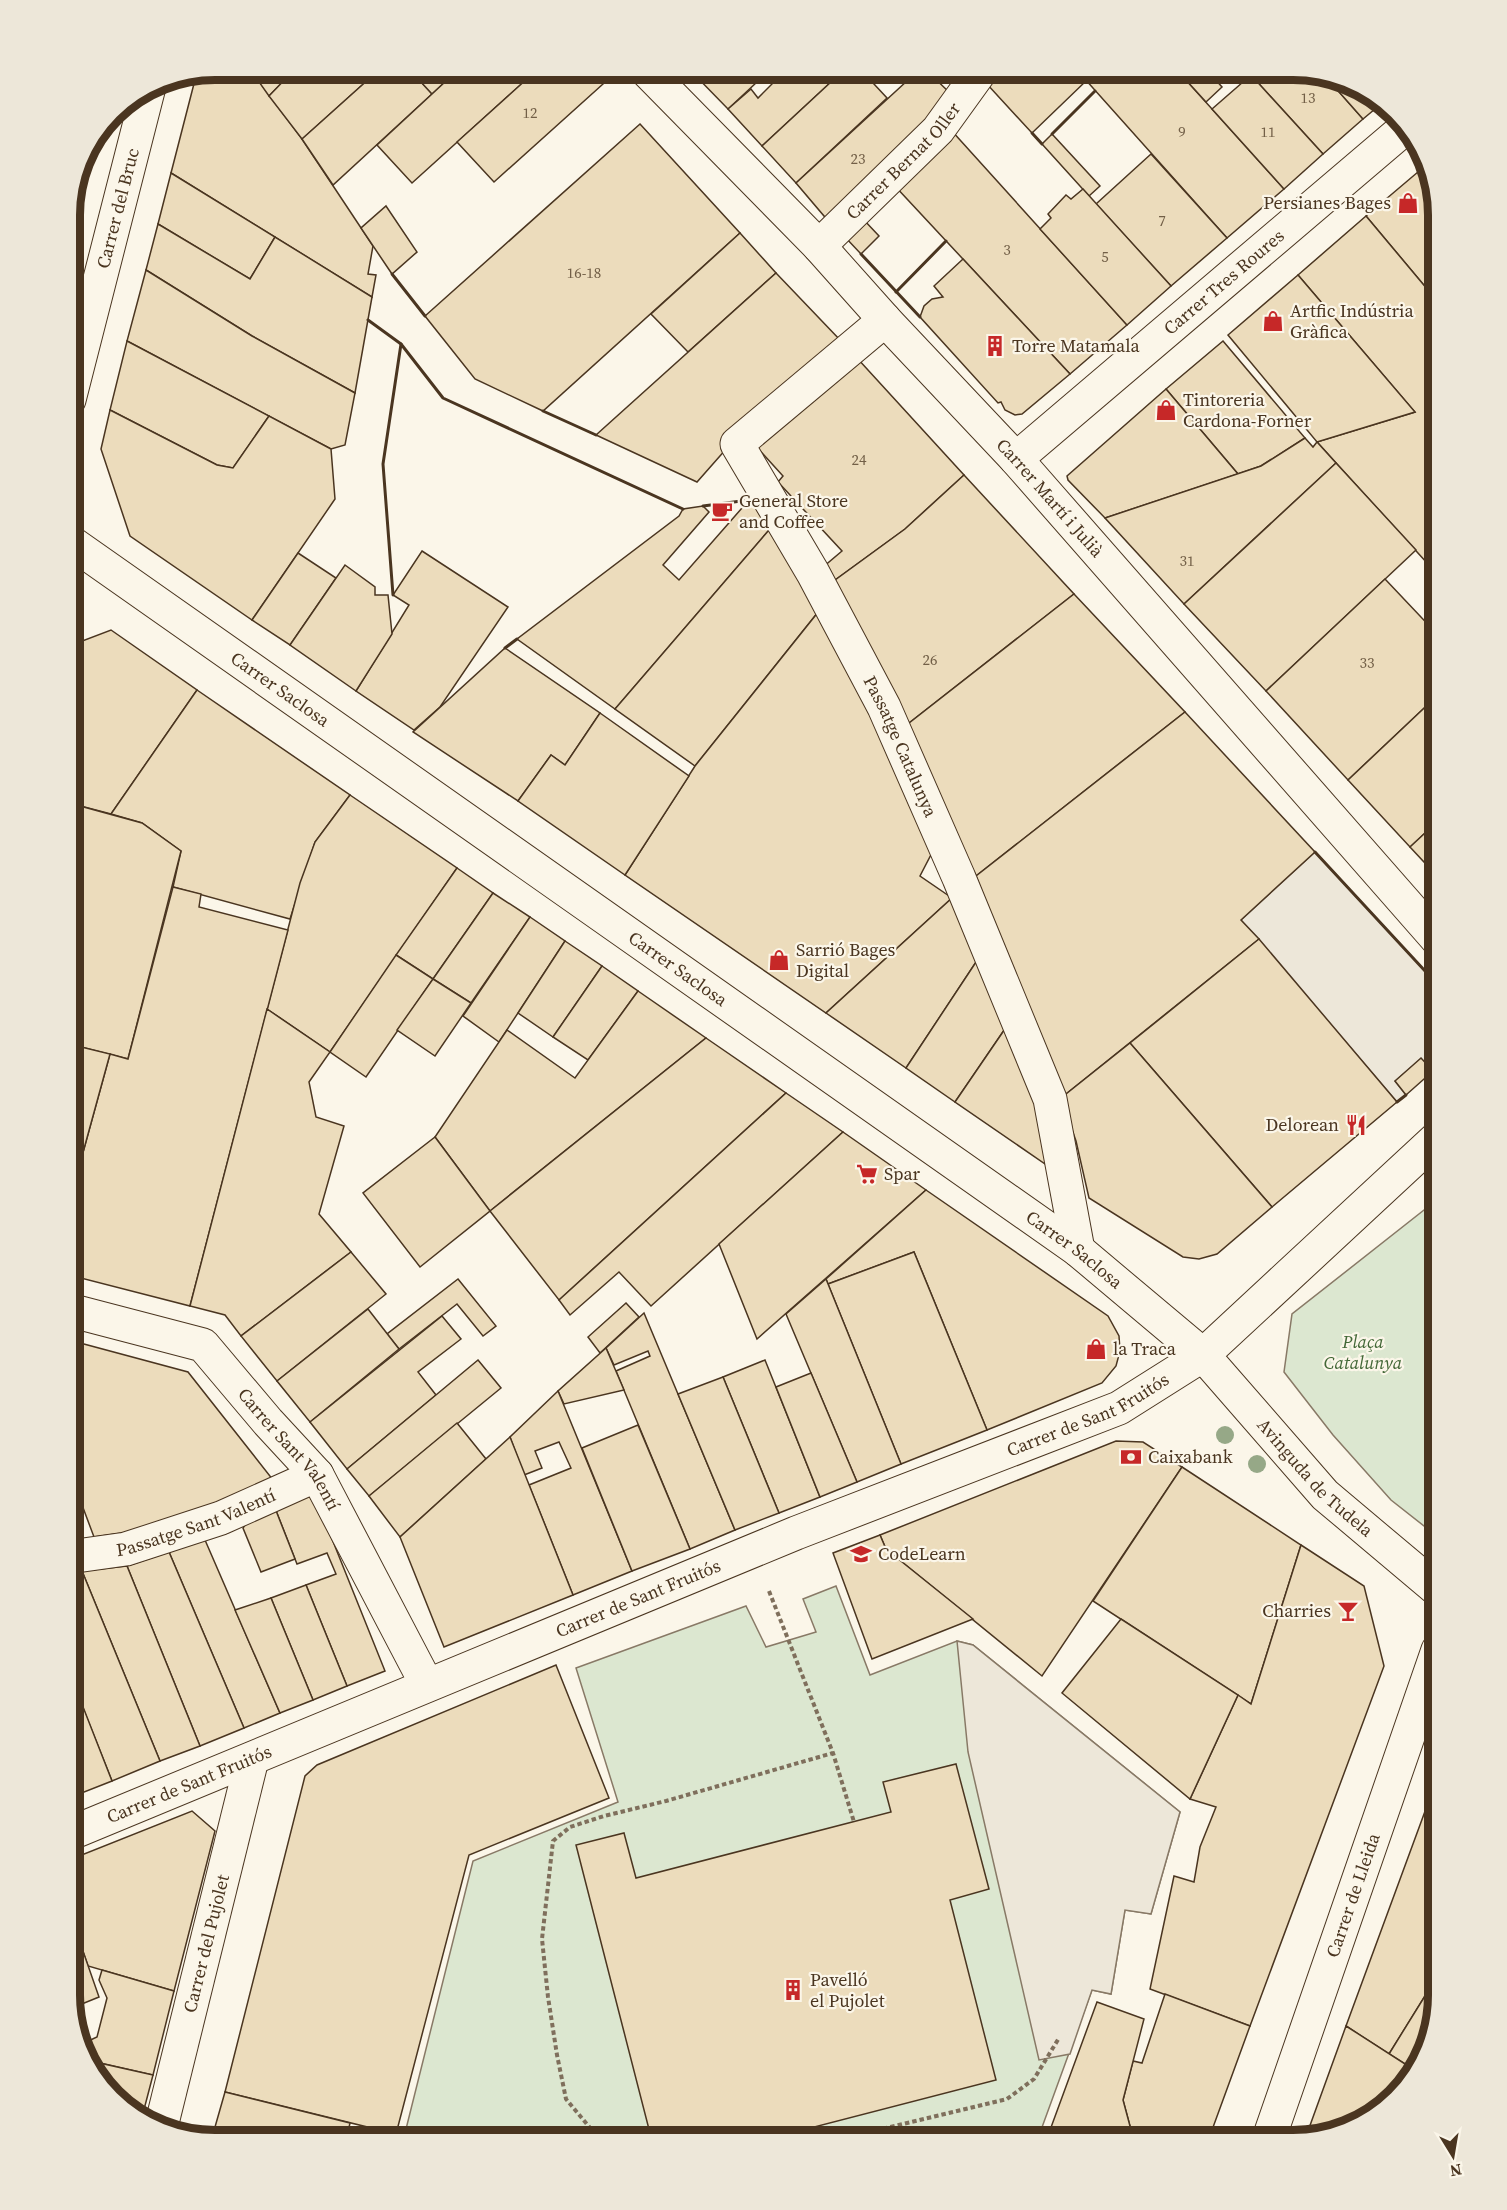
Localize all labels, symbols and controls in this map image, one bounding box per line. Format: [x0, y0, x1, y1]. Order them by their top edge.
house number: 13 [1300, 87, 1316, 108]
street label: Carrer Bernat Oller [840, 97, 966, 225]
house number: 12 [522, 102, 538, 123]
house number: 9 [1178, 121, 1186, 142]
house number: 11 [1260, 121, 1276, 142]
street label: Carrer del Bruc [90, 145, 145, 271]
house number: 23 [850, 148, 866, 169]
place label: Persianes Bages [1263, 190, 1391, 215]
shop icon: Persianes Bages [1396, 191, 1420, 215]
house number: 7 [1158, 210, 1166, 231]
street label: Carrer Tres Roures [1158, 223, 1289, 340]
house number: 3 [1003, 239, 1011, 260]
house number: 5 [1101, 246, 1109, 267]
house number: 16-18 [567, 262, 601, 283]
place label: Artfic Indústria Gràfica [1290, 298, 1414, 344]
shop icon: Artfic Indústria Gràfica [1261, 309, 1285, 333]
place label: Torre Matamala [1012, 333, 1140, 358]
building icon: Torre Matamala [983, 334, 1007, 358]
place label: Tintoreria Cardona-Forner [1183, 387, 1312, 433]
shop icon: Tintoreria Cardona-Forner [1154, 398, 1178, 422]
street label: Carrer Martí i Julià [991, 433, 1110, 563]
house number: 24 [851, 449, 867, 470]
place label: General Store and Coffee [739, 488, 848, 534]
cafe icon: General Store and Coffee [710, 499, 734, 523]
house number: 31 [1179, 550, 1195, 571]
street label: Carrer Saclosa [226, 645, 336, 733]
house number: 26 [922, 649, 938, 670]
house number: 33 [1359, 652, 1375, 673]
street label: Passatge Catalunya [858, 671, 944, 821]
street label: Carrer Saclosa [623, 925, 733, 1012]
place label: Sarrió Bages Digital [796, 937, 896, 983]
shop icon: Sarrió Bages Digital [767, 948, 791, 972]
place label: Delorean [1266, 1112, 1339, 1137]
restaurant icon: Delorean [1344, 1113, 1368, 1137]
place label: Spar [884, 1161, 921, 1186]
supermarket icon: Spar [855, 1162, 879, 1186]
street label: Carrer Saclosa [1021, 1204, 1129, 1295]
park label: Plaça Catalunya [1324, 1329, 1403, 1375]
place label: la Traca [1113, 1336, 1177, 1361]
shop icon: la Traca [1084, 1337, 1108, 1361]
street label: Carrer de Sant Fruitós [1003, 1366, 1174, 1462]
street label: Carrer Sant Valentí [232, 1382, 346, 1515]
street label: Avinguda de Tudela [1252, 1413, 1379, 1543]
place label: Caixabank [1148, 1444, 1233, 1469]
bank icon: Caixabank [1119, 1445, 1143, 1469]
street label: Passatge Sant Valentí [115, 1482, 279, 1562]
place label: CodeLearn [878, 1541, 966, 1566]
school or university icon: CodeLearn [849, 1542, 873, 1566]
street label: Carrer de Sant Fruitós [552, 1553, 724, 1643]
place label: Charries [1262, 1598, 1331, 1623]
bar icon: Charries [1336, 1599, 1360, 1623]
street label: Carrer de Sant Fruitós [103, 1738, 275, 1829]
street label: Carrer de Lleida [1320, 1829, 1386, 1961]
street label: Carrer del Pujolet [177, 1872, 235, 2015]
place label: Pavelló el Pujolet [810, 1967, 885, 2013]
building icon: Pavelló el Pujolet [781, 1978, 805, 2002]
north arrow [1423, 2126, 1483, 2186]
text: N [1448, 2159, 1464, 2183]

